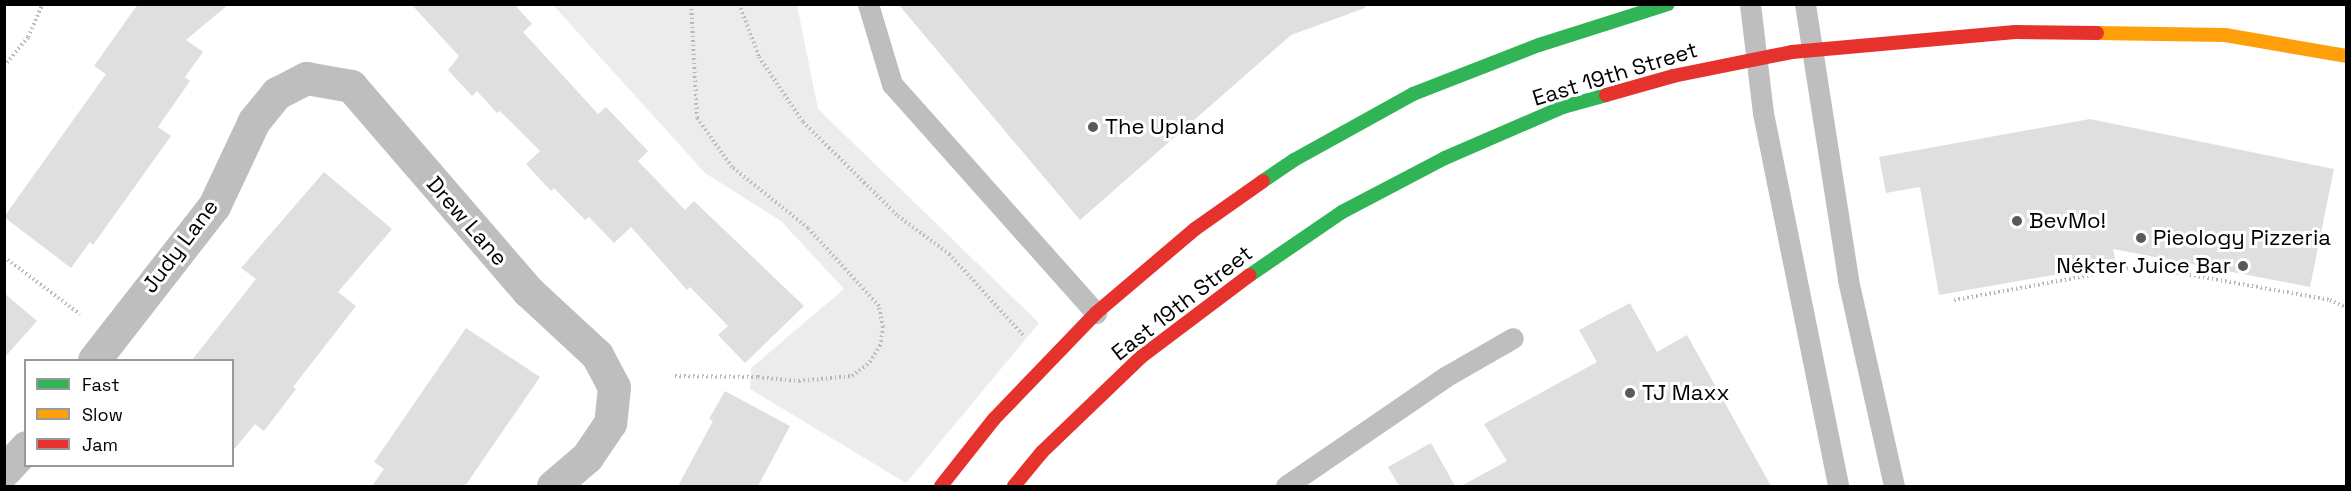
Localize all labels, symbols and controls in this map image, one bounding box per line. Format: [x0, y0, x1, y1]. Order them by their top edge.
street label: East 19th Street [1529, 36, 1701, 112]
place label: The Upland [1105, 114, 1225, 140]
marker: The Upland [1086, 120, 1100, 134]
street label: Drew Lane [421, 171, 513, 271]
street label: Judy Lane [136, 194, 224, 298]
place label: BevMo! [2029, 208, 2106, 234]
marker: BevMo! [2010, 214, 2024, 228]
place label: Pieology Pizzeria [2153, 225, 2331, 251]
marker: Pieology Pizzeria [2134, 231, 2148, 245]
street label: East 19th Street [1106, 240, 1258, 366]
place label: Nékter Juice Bar [2056, 253, 2231, 279]
marker: Nékter Juice Bar [2236, 259, 2250, 273]
legend [24, 359, 234, 467]
text: Fast [82, 373, 119, 396]
place label: TJ Maxx [1642, 380, 1730, 406]
marker: TJ Maxx [1623, 386, 1637, 400]
text: Slow [82, 403, 123, 426]
text: Jam [82, 433, 118, 456]

